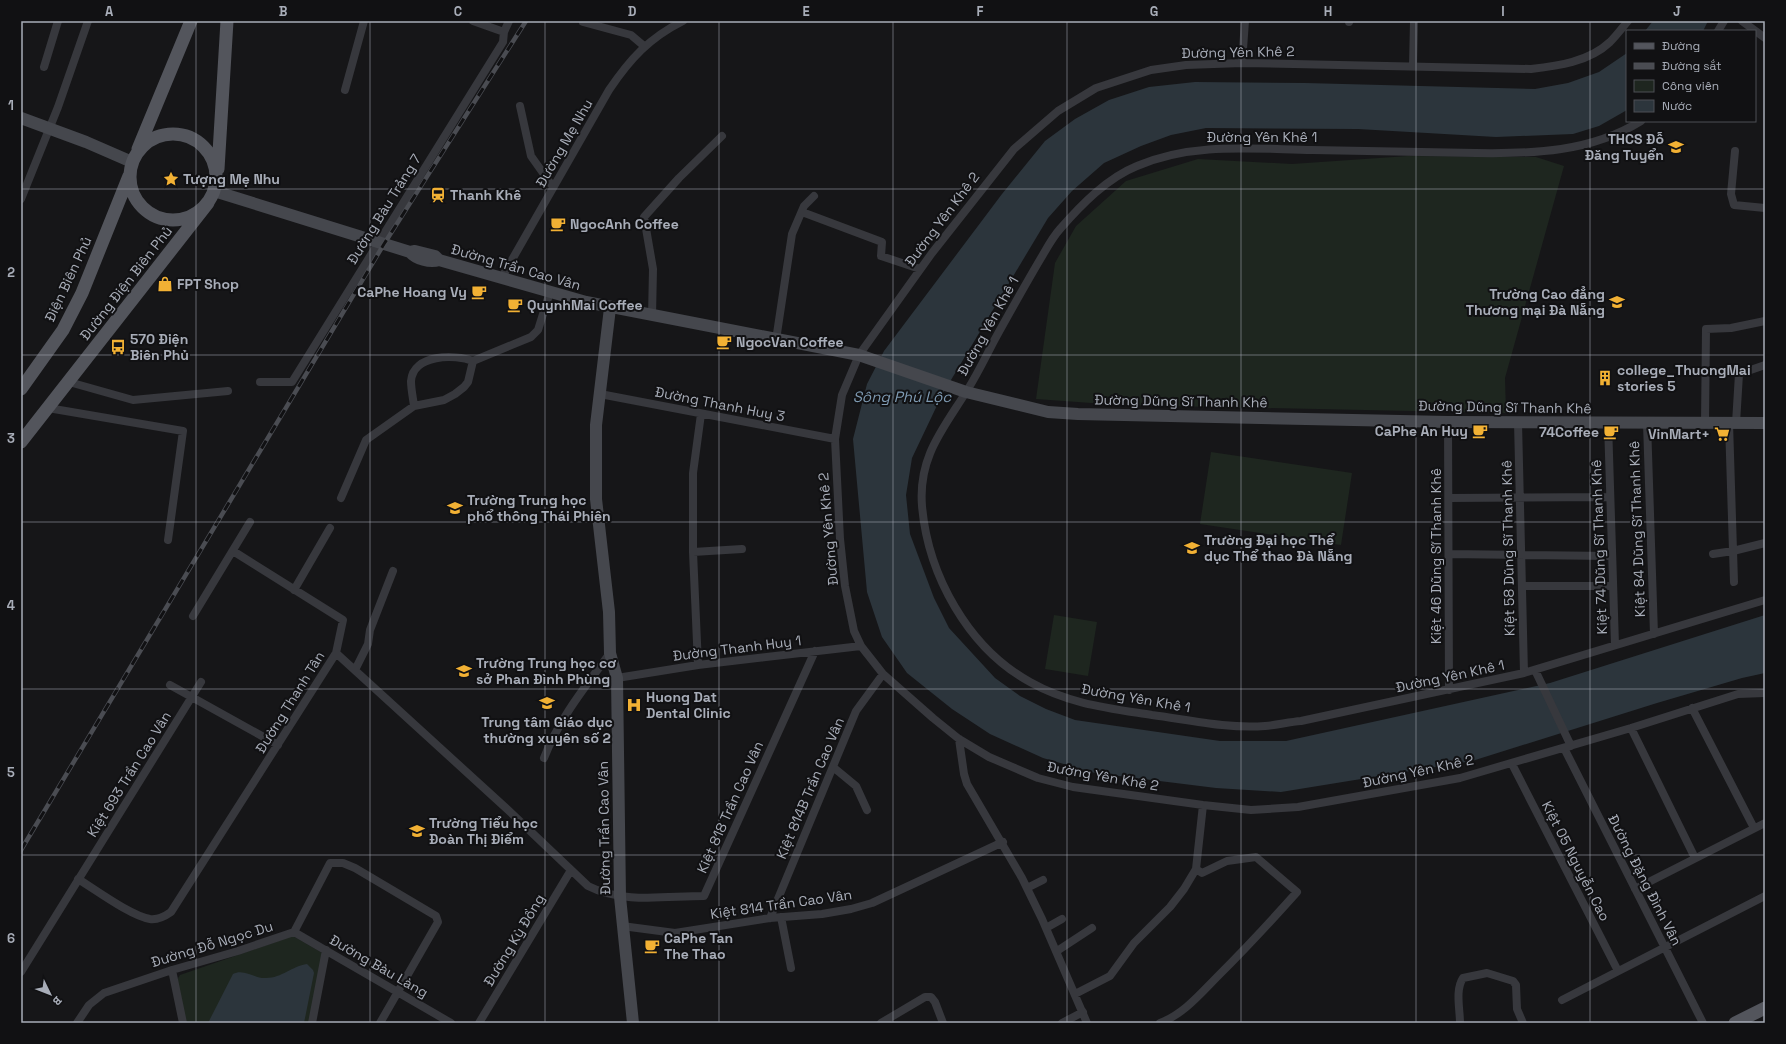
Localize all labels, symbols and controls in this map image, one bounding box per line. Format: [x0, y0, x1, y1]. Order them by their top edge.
text: A [105, 3, 114, 20]
text: B [279, 3, 288, 20]
text: C [454, 3, 462, 20]
text: D [628, 3, 637, 20]
text: E [802, 3, 810, 20]
text: F [977, 3, 984, 20]
text: G [1150, 3, 1158, 20]
text: H [1324, 3, 1332, 20]
text: I [1501, 3, 1505, 20]
text: J [1673, 3, 1681, 20]
legend [1626, 30, 1756, 122]
text: Đường [1662, 38, 1700, 54]
street label: Đường Yên Khê 2 [1181, 42, 1295, 62]
text: Đường sắt [1662, 58, 1722, 74]
text: Công viên [1662, 78, 1719, 94]
street label: Đường Mẹ Nhu [532, 96, 596, 190]
text: 1 [8, 97, 14, 114]
text: Nước [1662, 98, 1692, 114]
street label: Đường Yên Khê 1 [1207, 128, 1317, 146]
place label: THCS Đỗ Đăng Tuyển [1585, 130, 1664, 164]
school or university icon: THCS Đỗ Đăng Tuyển [1667, 138, 1685, 156]
street label: Đường Bàu Trảng 7 [343, 151, 425, 267]
street label: Đường Yên Khê 2 [901, 168, 983, 270]
place icon: Tượng Mẹ Nhu [162, 170, 180, 188]
place label: Tượng Mẹ Nhu [183, 170, 280, 188]
station icon: Thanh Khê [429, 186, 447, 204]
place label: Thanh Khê [450, 186, 521, 204]
cafe icon: NgocAnh Coffee [549, 215, 567, 233]
place label: NgocAnh Coffee [570, 215, 679, 233]
street label: Đường Điện Biên Phủ [76, 222, 176, 344]
street label: Điện Biên Phủ [40, 234, 96, 324]
street label: Đường Trần Cao Vân [449, 240, 583, 294]
text: 2 [7, 264, 15, 281]
street label: Đường Yên Khê 1 [953, 273, 1023, 379]
shop icon: FPT Shop [156, 275, 174, 293]
place label: FPT Shop [177, 275, 239, 293]
place label: CaPhe Hoang Vy [357, 283, 467, 301]
cafe icon: CaPhe Hoang Vy [470, 283, 488, 301]
place label: Trường Cao đẳng Thương mại Đà Nẵng [1466, 285, 1605, 319]
school or university icon: Trường Cao đẳng Thương mại Đà Nẵng [1608, 293, 1626, 311]
cafe icon: QuynhMai Coffee [506, 296, 524, 314]
place label: QuynhMai Coffee [527, 296, 643, 314]
place label: 570 Điện Biên Phủ [130, 330, 189, 364]
cafe icon: NgocVan Coffee [715, 333, 733, 351]
place label: NgocVan Coffee [736, 333, 844, 351]
bus stop icon: 570 Điện Biên Phủ [109, 338, 127, 356]
place label: college_ThuongMai stories 5 [1617, 361, 1751, 395]
building icon: college_ThuongMai stories 5 [1596, 369, 1614, 387]
street label: Đường Thanh Huy 3 [654, 383, 786, 425]
water label: Sông Phú Lộc [853, 387, 952, 406]
street label: Đường Dũng Sĩ Thanh Khê [1094, 390, 1268, 412]
street label: Đường Dũng Sĩ Thanh Khê [1418, 396, 1592, 418]
place label: CaPhe An Huy [1375, 422, 1468, 440]
cafe icon: CaPhe An Huy [1471, 422, 1489, 440]
place label: 74Coffee [1539, 423, 1599, 441]
cafe icon: 74Coffee [1602, 423, 1620, 441]
place label: VinMart+ [1648, 425, 1710, 443]
supermarket icon: VinMart+ [1713, 425, 1731, 443]
text: 3 [7, 430, 15, 447]
street label: Kiệt 84 Dũng Sĩ Thanh Khê [1625, 441, 1649, 617]
street label: Kiệt 74 Dũng Sĩ Thanh Khê [1587, 459, 1611, 635]
street label: Kiệt 58 Dũng Sĩ Thanh Khê [1497, 460, 1519, 636]
street label: Kiệt 46 Dũng Sĩ Thanh Khê [1427, 468, 1445, 644]
street label: Đường Yên Khê 2 [814, 472, 842, 586]
place label: Trường Trung học phổ thông Thái Phiên [467, 491, 611, 525]
school or university icon: Trường Trung học phổ thông Thái Phiên [446, 499, 464, 517]
place label: Trường Đại học Thể dục Thể thao Đà Nẵng [1204, 531, 1352, 565]
school or university icon: Trường Đại học Thể dục Thể thao Đà Nẵng [1183, 539, 1201, 557]
text: 4 [7, 597, 15, 614]
street label: Đường Thanh Huy 1 [672, 631, 802, 665]
street label: Đường Thanh Tân [251, 648, 329, 756]
place label: Trường Trung học cơ sở Phan Đình Phùng [476, 654, 616, 688]
street label: Đường Yên Khê 1 [1394, 656, 1506, 696]
school or university icon: Trường Trung học cơ sở Phan Đình Phùng [455, 662, 473, 680]
street label: Đường Yên Khê 1 [1080, 680, 1192, 716]
place label: Huong Dat Dental Clinic [646, 688, 731, 722]
school or university icon: Trung tâm Giáo dục thường xuyên số 2 [538, 694, 556, 712]
hospital icon: Huong Dat Dental Clinic [625, 696, 643, 714]
street label: Kiệt 693 Trần Cao Vân [83, 708, 175, 840]
place label: Trung tâm Giáo dục thường xuyên số 2 [481, 713, 613, 747]
street label: Kiệt 814B Trần Cao Vân [772, 715, 848, 861]
street label: Kiệt 818 Trần Cao Vân [693, 738, 767, 876]
street label: Đường Yên Khê 2 [1361, 750, 1475, 792]
street label: Đường Yên Khê 2 [1046, 757, 1160, 795]
street label: Đường Trần Cao Vân [594, 761, 614, 895]
text: 5 [7, 764, 15, 781]
street label: Kiệt 05 Nguyễn Cao [1538, 798, 1614, 924]
street label: Đường Đặng Đình Vân [1604, 811, 1686, 949]
place label: Trường Tiểu học Đoàn Thị Điểm [429, 814, 538, 848]
school or university icon: Trường Tiểu học Đoàn Thị Điểm [408, 822, 426, 840]
street label: Kiệt 814 Trần Cao Vân [709, 885, 853, 923]
street label: Đường Kỳ Đồng [479, 891, 549, 989]
street label: Đường Đỗ Ngọc Du [149, 917, 275, 971]
place label: CaPhe Tan The Thao [664, 929, 733, 963]
text: 6 [7, 930, 15, 947]
street label: Đường Bàu Làng [327, 931, 431, 1001]
cafe icon: CaPhe Tan The Thao [643, 937, 661, 955]
north arrow [30, 974, 70, 1014]
text: B [50, 993, 65, 1008]

